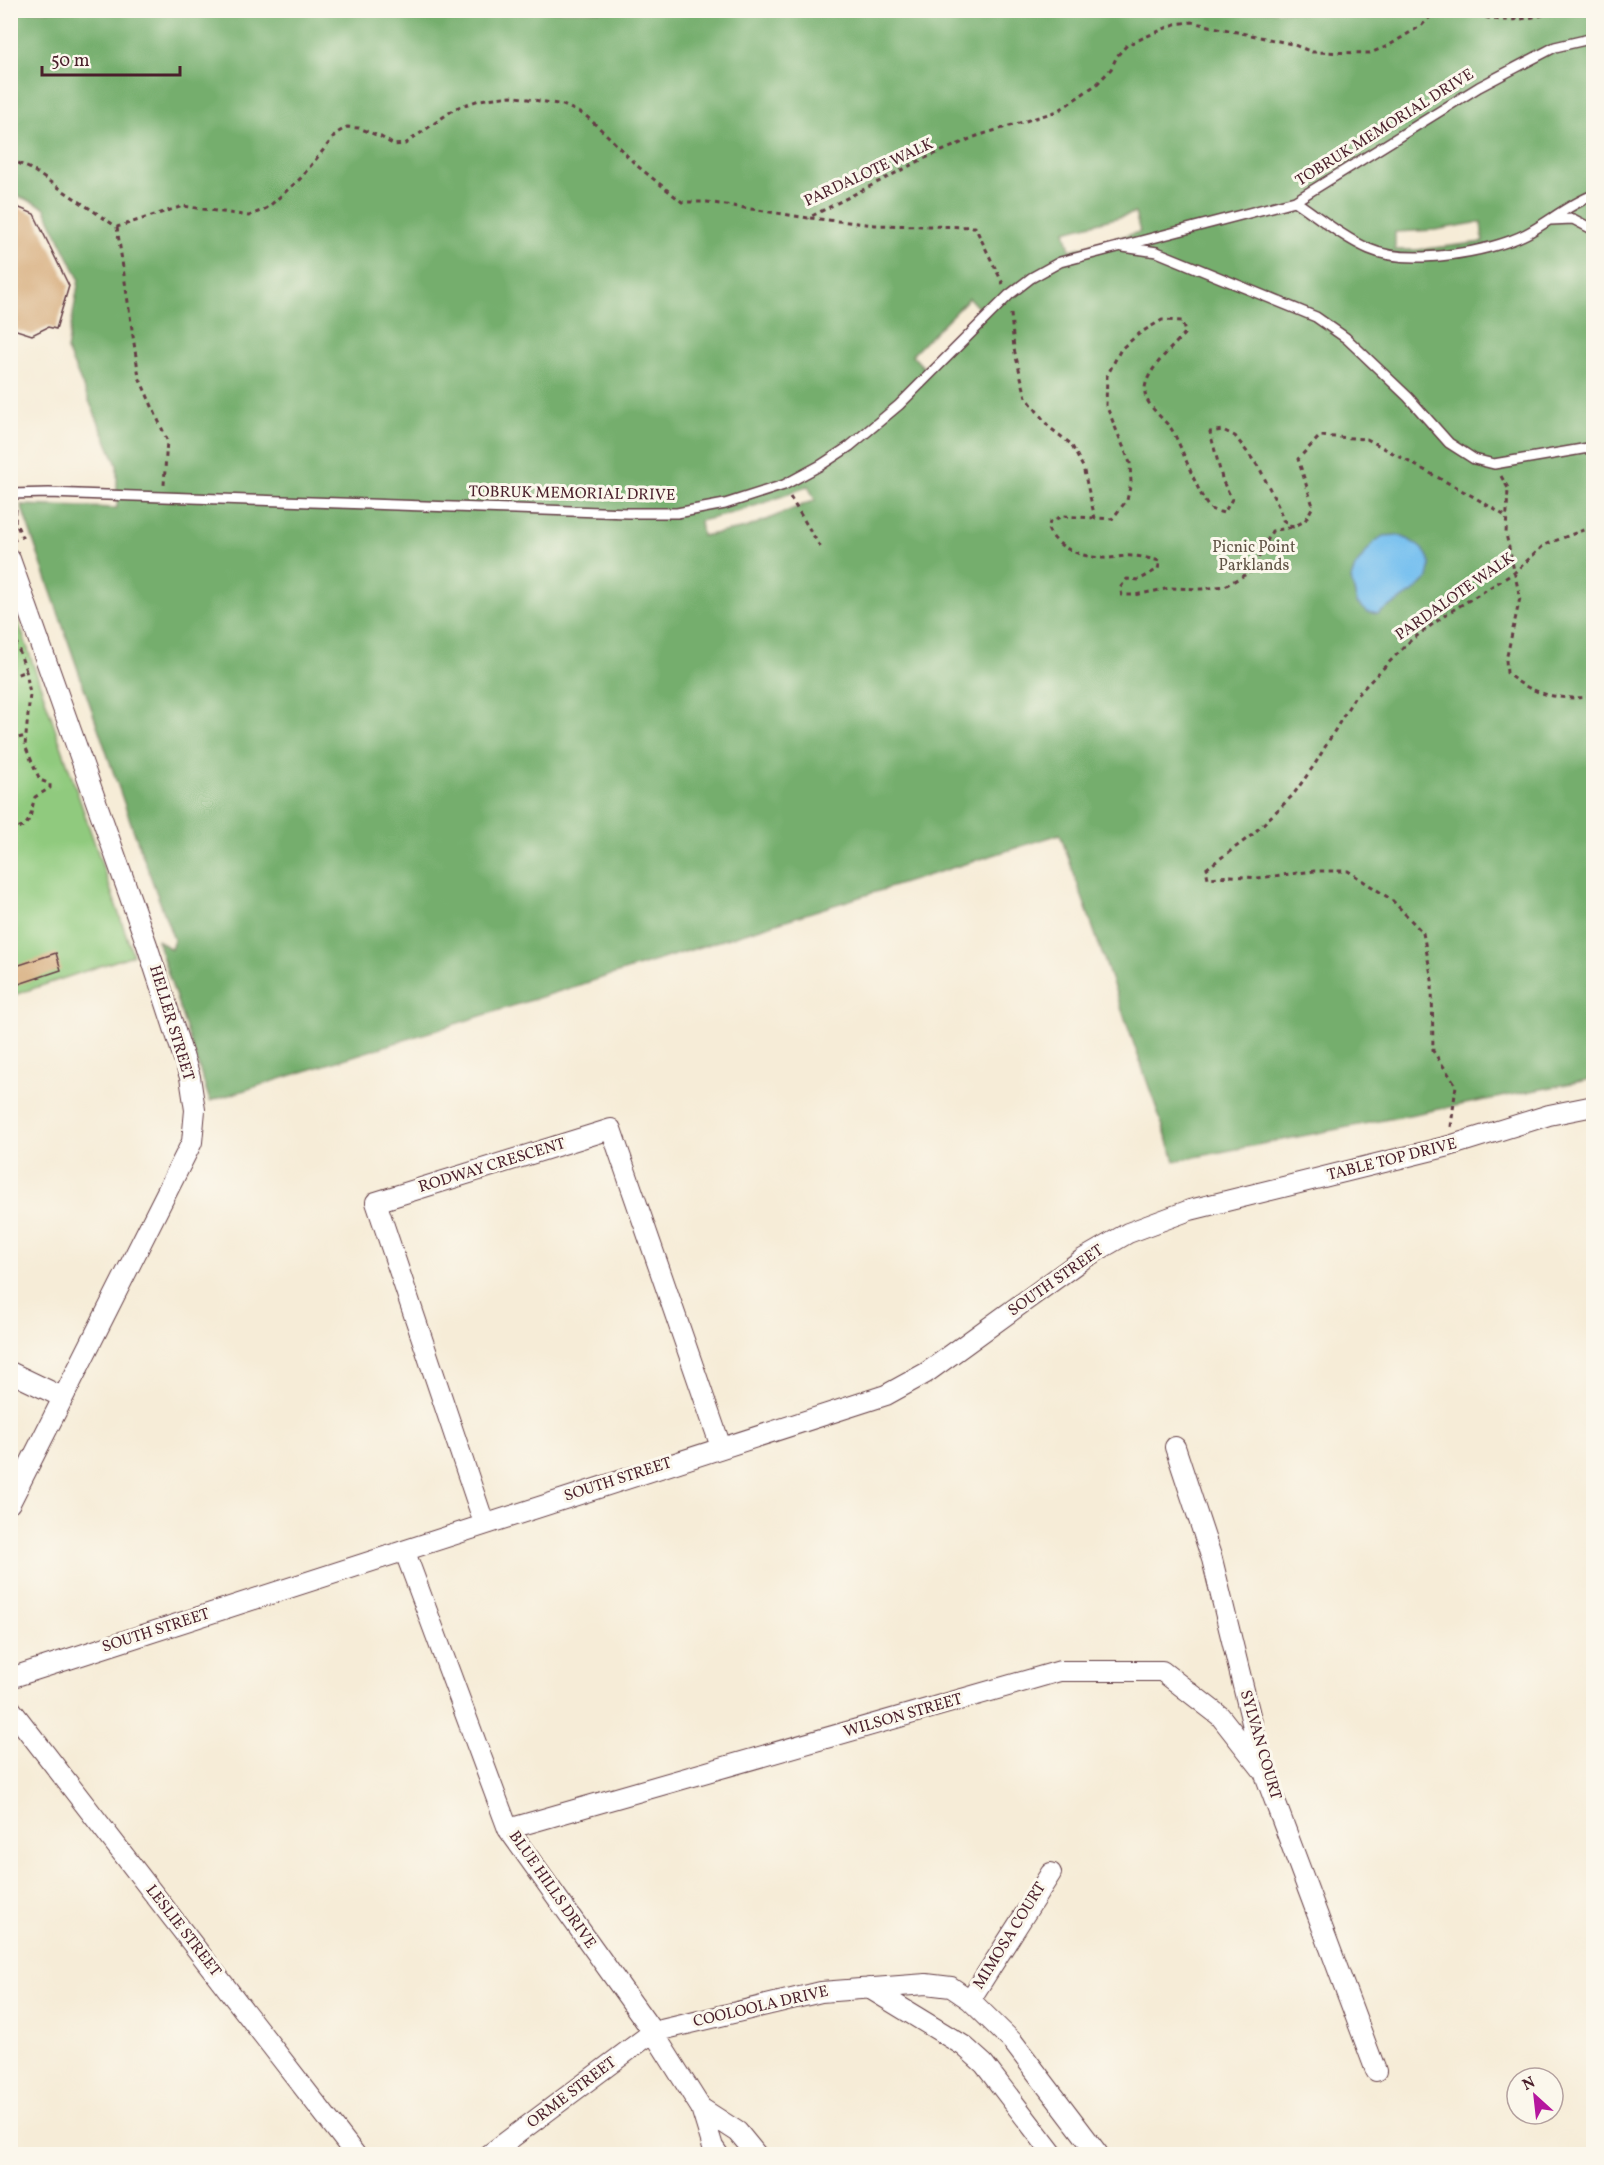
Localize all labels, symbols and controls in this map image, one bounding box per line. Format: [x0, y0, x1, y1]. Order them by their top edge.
scale bar [42, 39, 180, 77]
text: 50 m [51, 49, 90, 74]
street label: TOBRUK MEMORIAL DRIVE [1292, 64, 1478, 192]
street label: PARDALOTE WALK [801, 133, 938, 213]
street label: TOBRUK MEMORIAL DRIVE [468, 481, 676, 507]
park label: Picnic Point Parklands [1212, 537, 1296, 577]
street label: PARDALOTE WALK [1391, 548, 1519, 646]
street label: HELLER STREET [143, 963, 199, 1083]
street label: RODWAY CRESCENT [416, 1133, 568, 1199]
street label: TABLE TOP DRIVE [1325, 1133, 1459, 1187]
street label: SOUTH STREET [1004, 1240, 1108, 1322]
street label: SOUTH STREET [561, 1452, 675, 1508]
street label: SOUTH STREET [99, 1603, 213, 1659]
street label: SYLVAN COURT [1234, 1688, 1286, 1802]
street label: WILSON STREET [841, 1689, 965, 1743]
street label: BLUE HILLS DRIVE [503, 1827, 601, 1953]
street label: MIMOSA COURT [968, 1878, 1052, 1994]
street label: LESLIE STREET [140, 1880, 226, 1982]
street label: COOLOOLA DRIVE [691, 1981, 831, 2033]
street label: ORME STREET [523, 2052, 621, 2134]
north arrow [1505, 2066, 1565, 2126]
text: N [1519, 2072, 1540, 2097]

